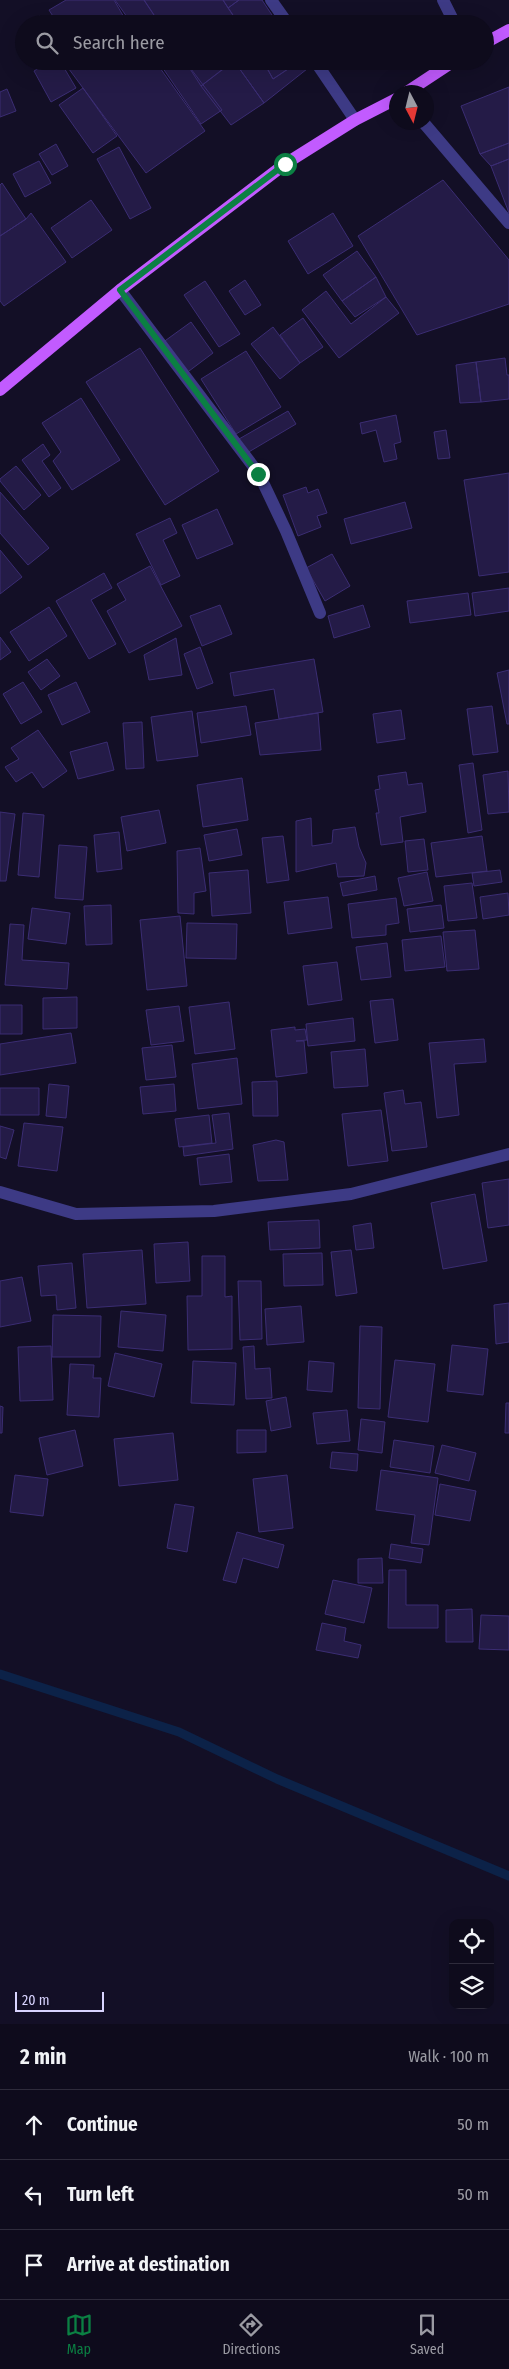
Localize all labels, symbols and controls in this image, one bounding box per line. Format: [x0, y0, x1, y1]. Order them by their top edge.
search box [15, 15, 494, 70]
icon: search [33, 29, 61, 57]
text: Search here [73, 31, 165, 54]
north arrow [389, 85, 434, 130]
route start [274, 153, 297, 176]
route end [247, 463, 270, 486]
map controls [449, 1919, 494, 2009]
button: locate [449, 1919, 494, 1964]
button: layers [449, 1964, 494, 2009]
scale bar [15, 1989, 104, 2012]
text: 20 m [22, 1992, 50, 2009]
text: 2 min [20, 2044, 67, 2070]
text: Walk · 100 m [408, 2047, 489, 2066]
icon: ahead [20, 2111, 48, 2139]
text: Continue [67, 2113, 138, 2136]
text: 50 m [457, 2115, 489, 2134]
icon: left [20, 2181, 48, 2209]
text: Turn left [67, 2183, 134, 2206]
text: 50 m [457, 2185, 489, 2204]
icon: arrive [20, 2251, 48, 2279]
text: Arrive at destination [67, 2253, 230, 2276]
tab: Map [65, 2311, 93, 2358]
tab: Directions [222, 2311, 280, 2358]
tab: Saved [410, 2311, 444, 2358]

